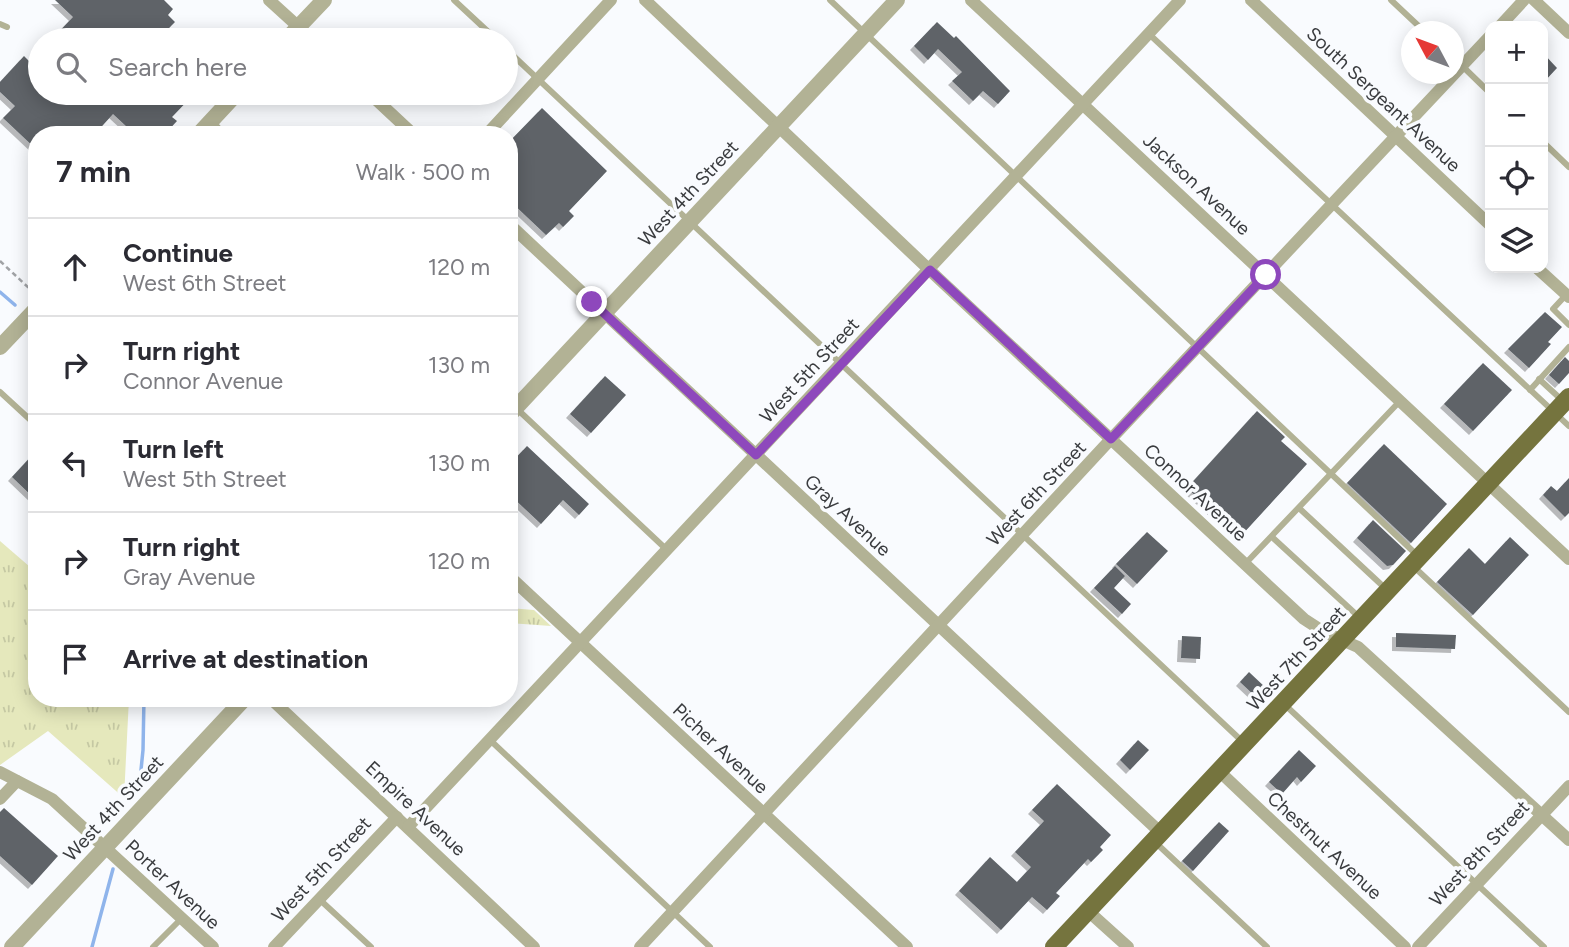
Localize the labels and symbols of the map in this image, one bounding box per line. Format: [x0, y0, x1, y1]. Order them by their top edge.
north arrow [1401, 21, 1464, 84]
street label: South Sergeant Avenue [1302, 22, 1465, 177]
street label: Jackson Avenue [1138, 129, 1255, 240]
street label: West 4th Street [634, 136, 743, 251]
route start [1250, 259, 1281, 290]
route end [576, 286, 607, 317]
street label: West 5th Street [755, 313, 864, 428]
street label: West 6th Street [982, 436, 1091, 551]
street label: Connor Avenue [1139, 439, 1252, 546]
street label: Gray Avenue [800, 470, 895, 561]
street label: West 7th Street [1242, 601, 1351, 715]
street label: Picher Avenue [668, 698, 773, 798]
street label: West 4th Street [59, 751, 168, 866]
street label: Empire Avenue [361, 756, 471, 861]
street label: Chestnut Avenue [1263, 786, 1387, 904]
street label: West 8th Street [1425, 796, 1534, 911]
street label: West 5th Street [267, 812, 376, 927]
street label: Porter Avenue [121, 835, 225, 934]

